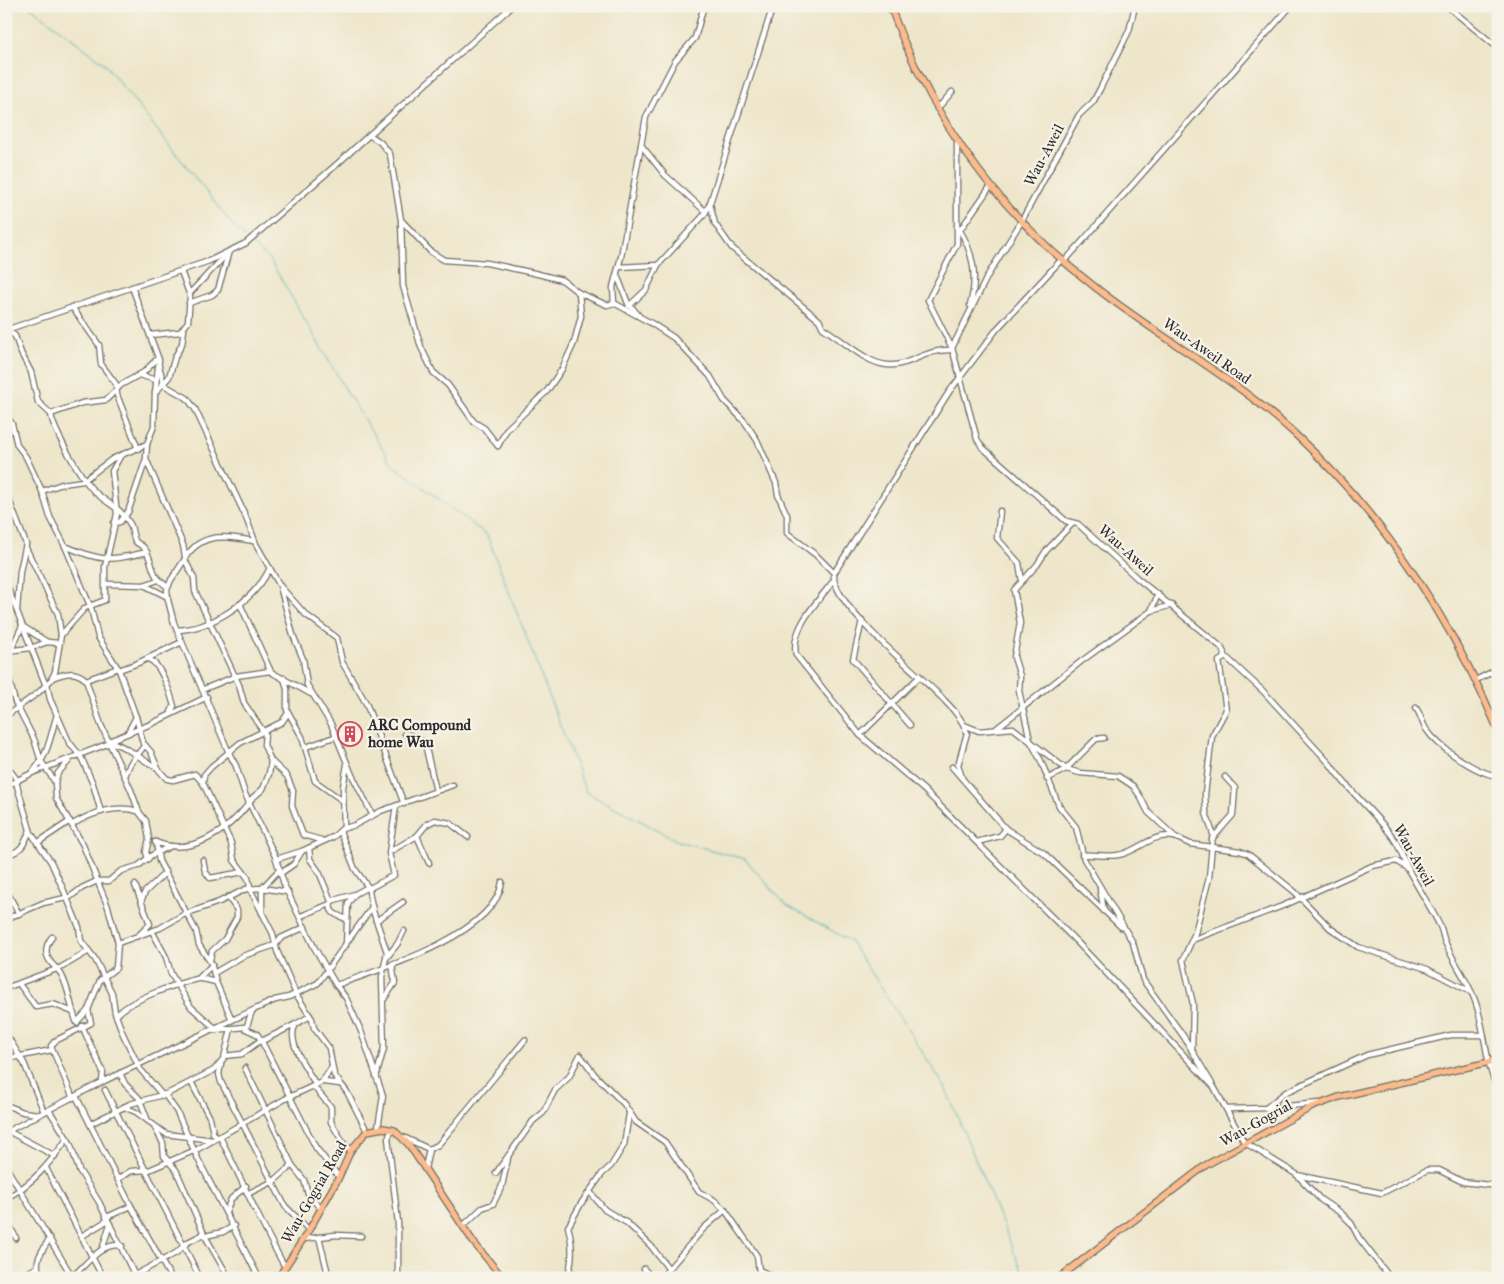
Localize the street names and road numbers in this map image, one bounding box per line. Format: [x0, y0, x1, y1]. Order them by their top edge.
street label: Wau-Aweil [1020, 120, 1068, 189]
street label: Wau-Aweil Road [1160, 314, 1255, 388]
street label: Wau-Aweil [1095, 521, 1158, 580]
street label: Wau-Aweil [1390, 821, 1439, 890]
street label: Wau-Gogrial [1217, 1095, 1296, 1150]
street label: Wau-Gogrial Road [277, 1137, 351, 1246]

